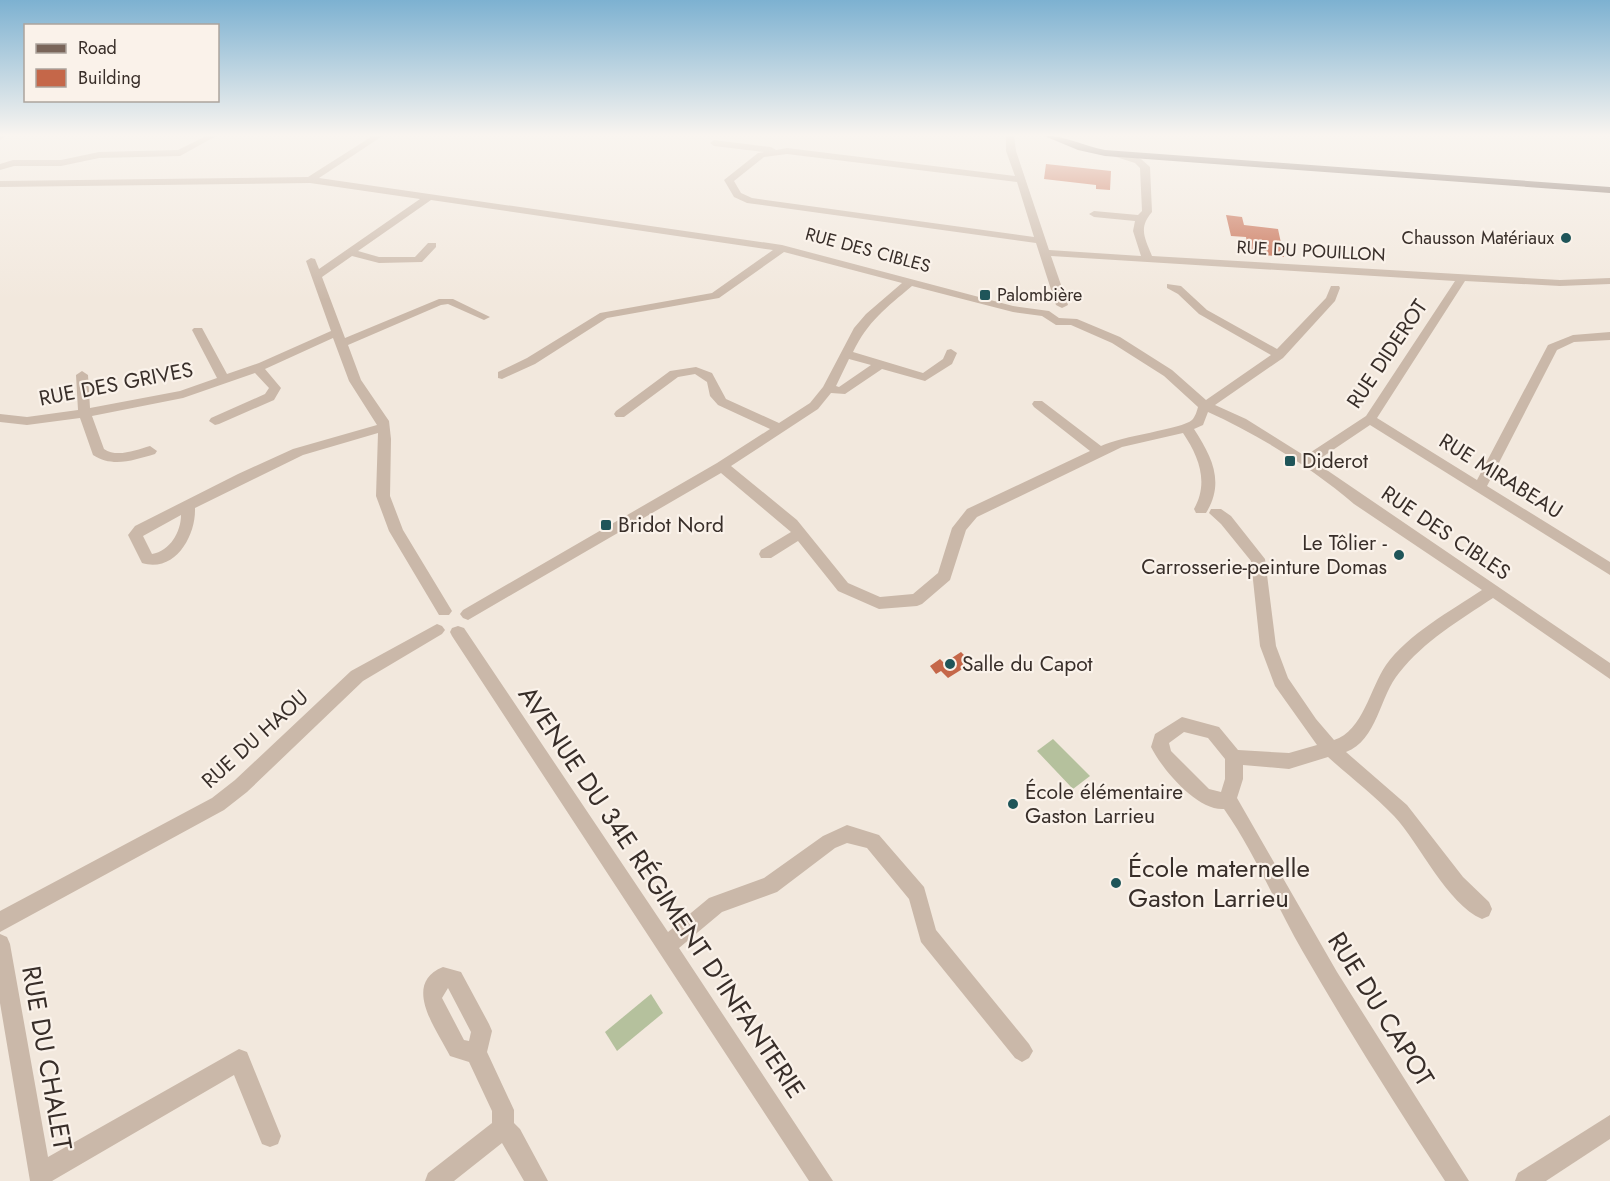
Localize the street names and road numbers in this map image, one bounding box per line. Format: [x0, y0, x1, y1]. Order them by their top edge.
street label: RUE DES CIBLES [802, 221, 934, 279]
street label: RUE DU POUILLON [1236, 234, 1386, 268]
street label: RUE DIDEROT [1339, 293, 1435, 414]
street label: RUE DES GRIVES [36, 354, 196, 414]
street label: RUE MIRABEAU [1433, 426, 1569, 526]
street label: RUE DES CIBLES [1375, 479, 1517, 587]
street label: AVENUE DU 34E RÉGIMENT D'INFANTERIE [509, 678, 815, 1106]
street label: RUE DU HAOU [195, 683, 315, 795]
street label: RUE DU CAPOT [1318, 925, 1444, 1093]
street label: RUE DU CHALET [12, 963, 82, 1153]

